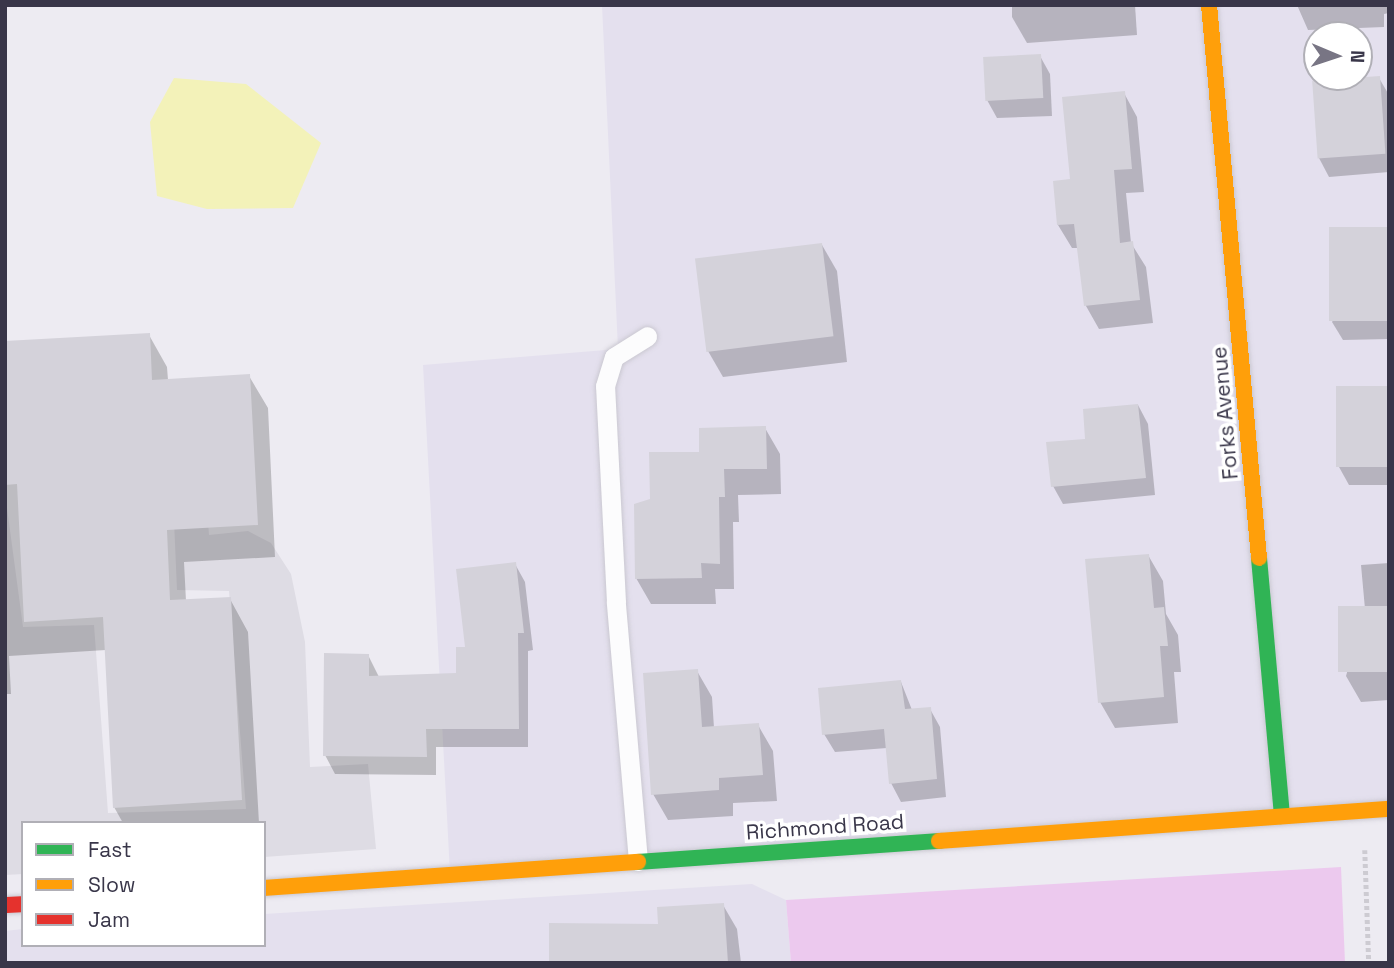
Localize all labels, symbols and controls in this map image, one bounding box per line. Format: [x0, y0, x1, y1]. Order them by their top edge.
north arrow [1303, 21, 1373, 91]
text: N [1345, 50, 1370, 63]
street label: Forks Avenue [1207, 345, 1243, 481]
street label: Richmond Road [745, 809, 905, 845]
legend [21, 821, 266, 947]
text: Fast [88, 836, 132, 863]
text: Slow [88, 871, 136, 898]
text: Jam [88, 906, 130, 933]

